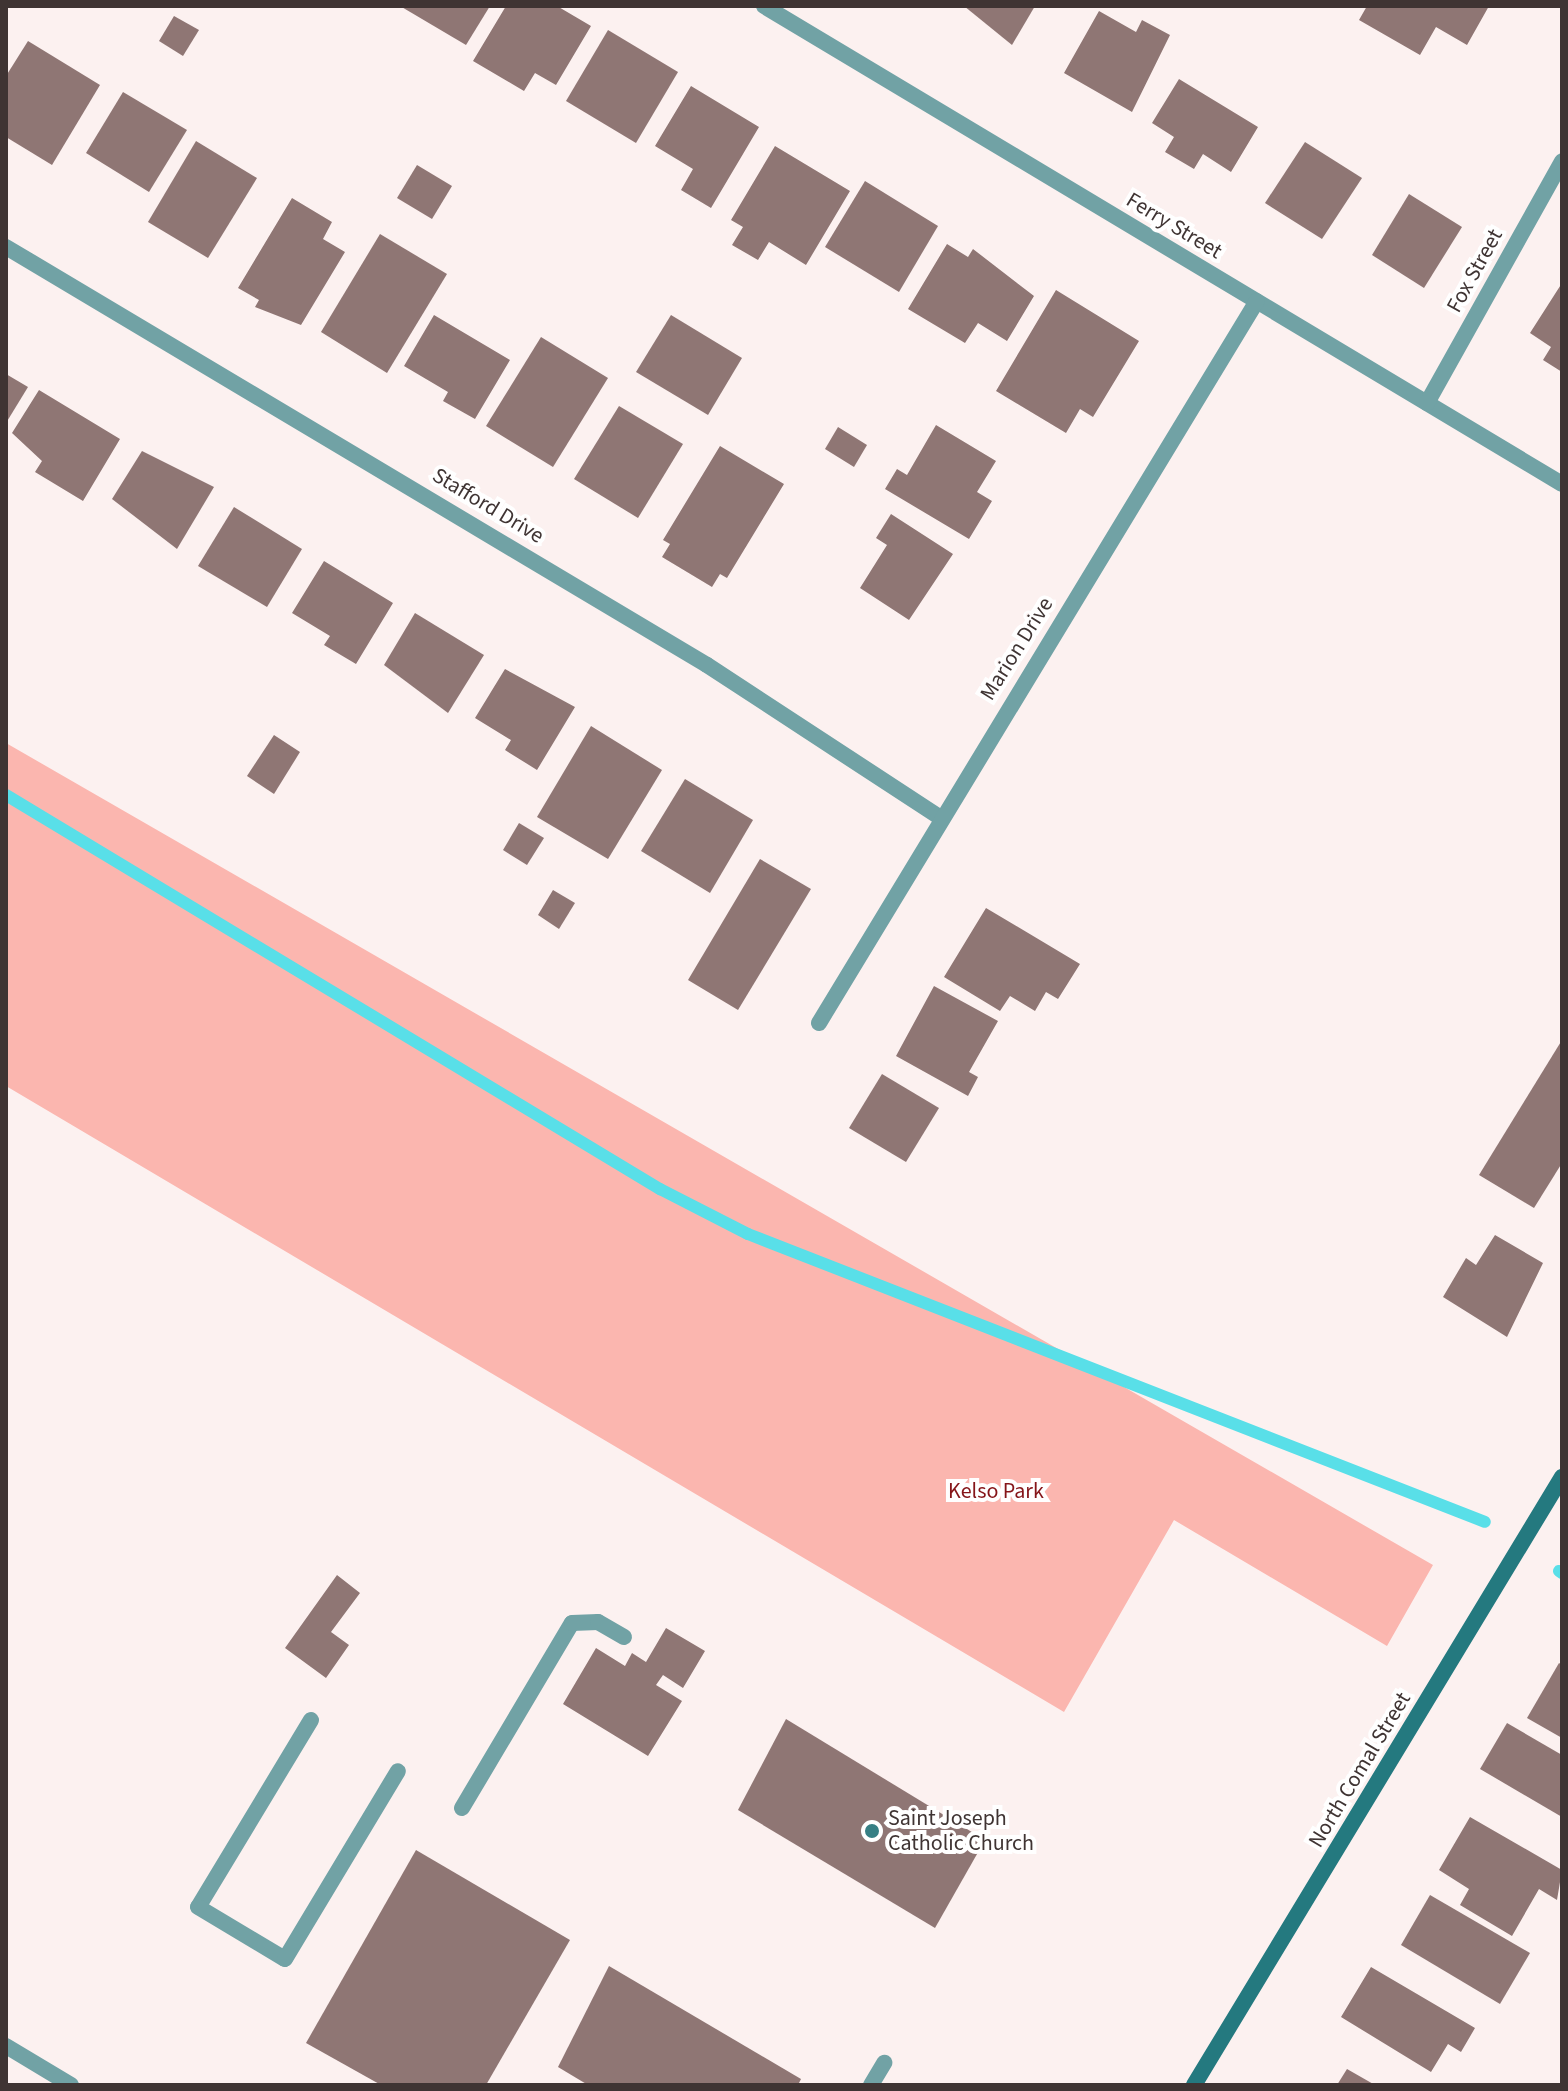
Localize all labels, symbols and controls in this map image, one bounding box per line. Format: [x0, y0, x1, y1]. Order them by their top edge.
street label: Ferry Street [1121, 187, 1227, 265]
street label: Fox Street [1441, 225, 1509, 317]
street label: Stafford Drive [427, 462, 549, 550]
street label: Marion Drive [975, 593, 1059, 705]
park label: Kelso Park [948, 1479, 1044, 1505]
street label: North Comal Street [1303, 1688, 1417, 1852]
place label: Saint Joseph Catholic Church [888, 1805, 1034, 1856]
marker: Saint Joseph Catholic Church [863, 1822, 881, 1840]

